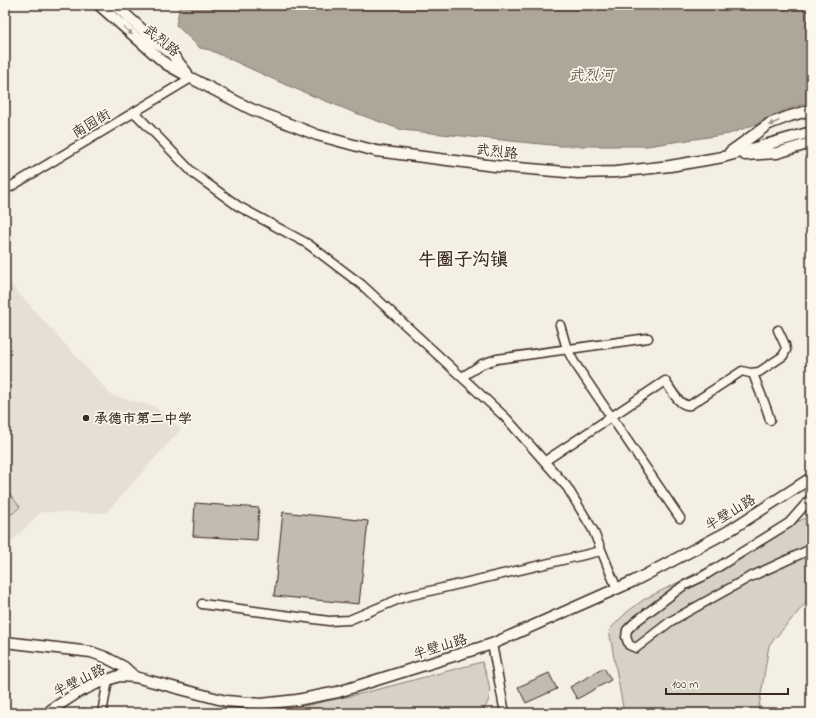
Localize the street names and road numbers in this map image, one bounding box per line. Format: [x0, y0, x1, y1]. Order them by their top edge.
street label: 武烈路 [138, 20, 184, 63]
street label: 南园街 [68, 104, 115, 144]
street label: 武烈路 [475, 140, 519, 165]
street label: 半壁山路 [701, 490, 760, 537]
street label: 半壁山路 [411, 629, 470, 666]
street label: 半壁山路 [50, 660, 109, 703]

